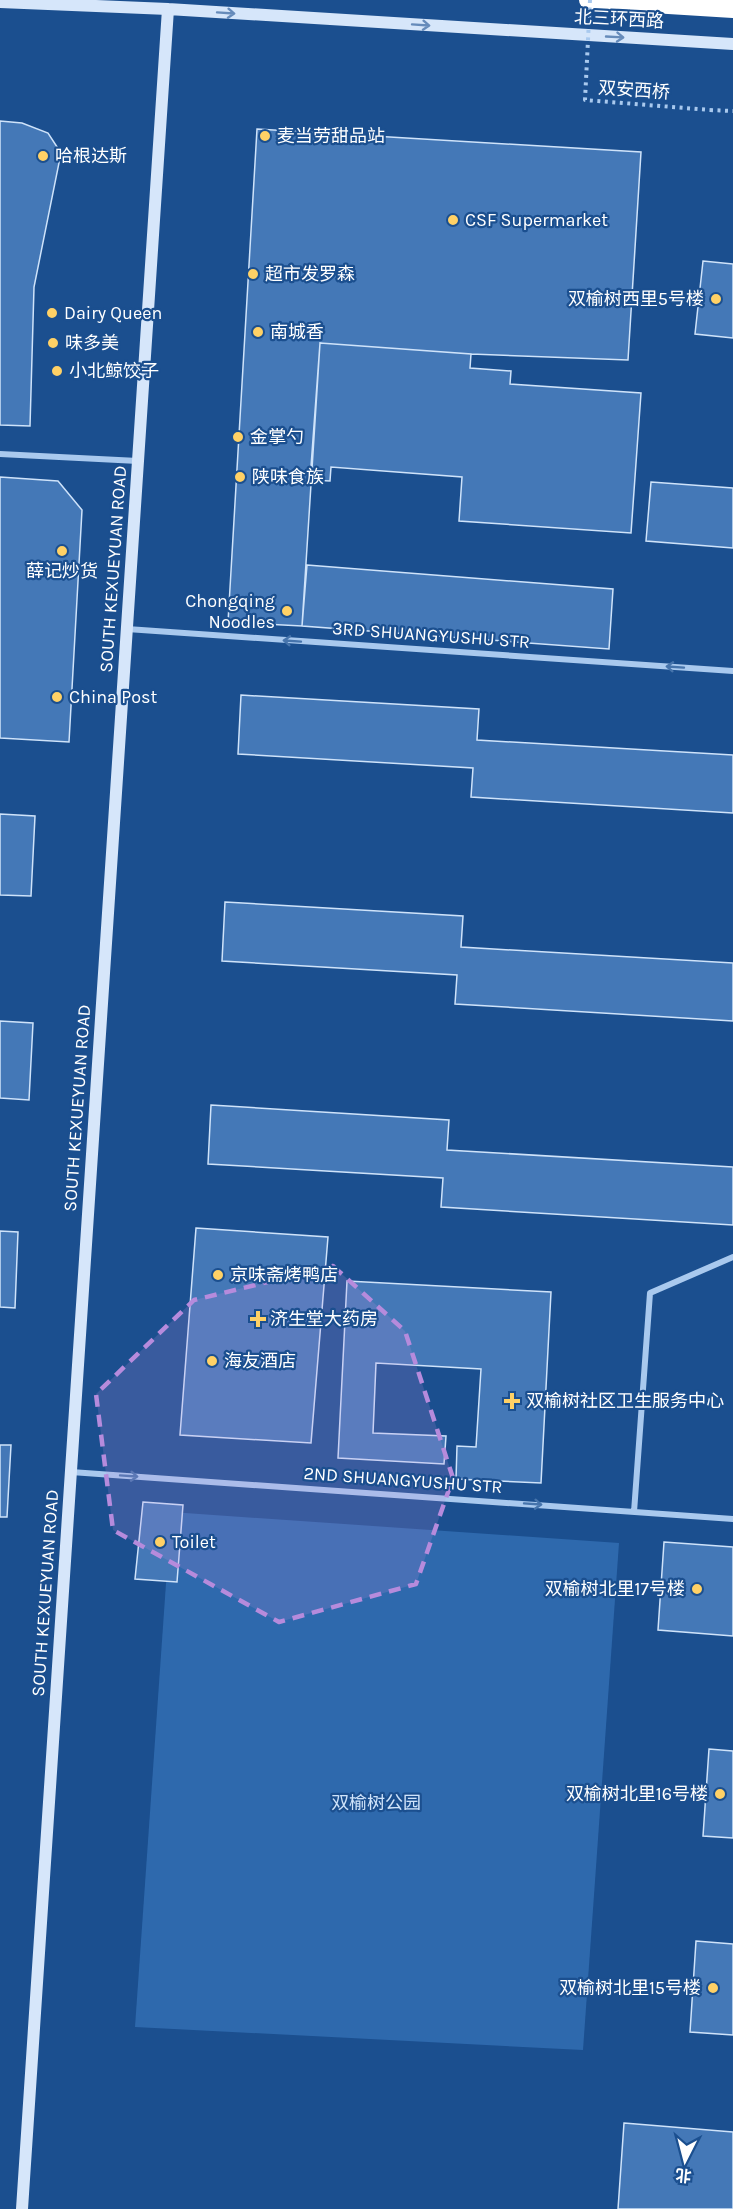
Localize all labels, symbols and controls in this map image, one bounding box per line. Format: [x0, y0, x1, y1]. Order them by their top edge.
street label: 北三环西路 [573, 6, 665, 32]
one-way arrow [215, 8, 235, 19]
one-way arrow [410, 20, 430, 31]
one-way arrow [605, 32, 625, 43]
street label: 双安西桥 [597, 77, 671, 103]
place label: 麦当劳甜品站 [277, 125, 385, 147]
marker: 麦当劳甜品站 [258, 129, 272, 143]
place label: 哈根达斯 [55, 145, 127, 167]
marker: 哈根达斯 [36, 149, 50, 163]
place label: CSF Supermarket [465, 209, 608, 231]
marker: CSF Supermarket [446, 213, 460, 227]
place label: 超市发罗森 [265, 263, 355, 285]
marker: 超市发罗森 [246, 267, 260, 281]
place label: 双榆树西里5号楼 [568, 288, 704, 310]
marker: 双榆树西里5号楼 [709, 292, 723, 306]
place label: Dairy Queen [64, 302, 162, 324]
marker: Dairy Queen [45, 306, 59, 320]
place label: 南城香 [270, 321, 324, 343]
marker: 南城香 [251, 325, 265, 339]
place label: 味多美 [65, 332, 119, 354]
marker: 味多美 [46, 336, 60, 350]
place label: 小北鲸饺子 [69, 360, 159, 382]
marker: 小北鲸饺子 [50, 364, 64, 378]
place label: 金掌勺 [250, 426, 304, 448]
marker: 金掌勺 [231, 430, 245, 444]
street label: SOUTH KEXUEYUAN ROAD [95, 465, 131, 673]
place label: 陕味食族 [252, 466, 324, 488]
marker: 陕味食族 [233, 470, 247, 484]
marker: 薛记炒货 [55, 544, 69, 558]
place label: 薛记炒货 [26, 560, 98, 582]
place label: Chongqing Noodles [185, 590, 275, 633]
marker: Chongqing Noodles [280, 604, 294, 618]
street label: 3RD SHUANGYUSHU STR [331, 617, 531, 653]
one-way arrow [282, 635, 302, 646]
one-way arrow [665, 662, 685, 673]
place label: China Post [69, 686, 158, 708]
marker: China Post [50, 690, 64, 704]
street label: SOUTH KEXUEYUAN ROAD [59, 1004, 95, 1212]
place label: 京味斋烤鸭店 [230, 1264, 338, 1286]
marker: 京味斋烤鸭店 [211, 1268, 225, 1282]
place label: 济生堂大药房 [270, 1308, 378, 1330]
marker: 济生堂大药房 [251, 1312, 265, 1326]
place label: 海友酒店 [224, 1350, 296, 1372]
marker: 海友酒店 [205, 1354, 219, 1368]
place label: 双榆树社区卫生服务中心 [526, 1390, 724, 1412]
marker: 双榆树社区卫生服务中心 [503, 1392, 521, 1410]
street label: 2ND SHUANGYUSHU STR [303, 1462, 503, 1498]
one-way arrow [119, 1471, 139, 1482]
street label: SOUTH KEXUEYUAN ROAD [27, 1489, 63, 1697]
one-way arrow [523, 1499, 543, 1510]
place label: Toilet [172, 1531, 216, 1553]
marker: Toilet [153, 1535, 167, 1549]
place label: 双榆树北里17号楼 [545, 1578, 685, 1600]
marker: 双榆树北里17号楼 [690, 1582, 704, 1596]
place label: 双榆树北里16号楼 [566, 1783, 708, 1805]
marker: 双榆树北里16号楼 [713, 1787, 727, 1801]
park label: 双榆树公园 [331, 1792, 421, 1814]
place label: 双榆树北里15号楼 [559, 1977, 701, 1999]
marker: 双榆树北里15号楼 [706, 1981, 720, 1995]
north arrow [655, 2131, 715, 2191]
text: 北 [675, 2165, 692, 2186]

